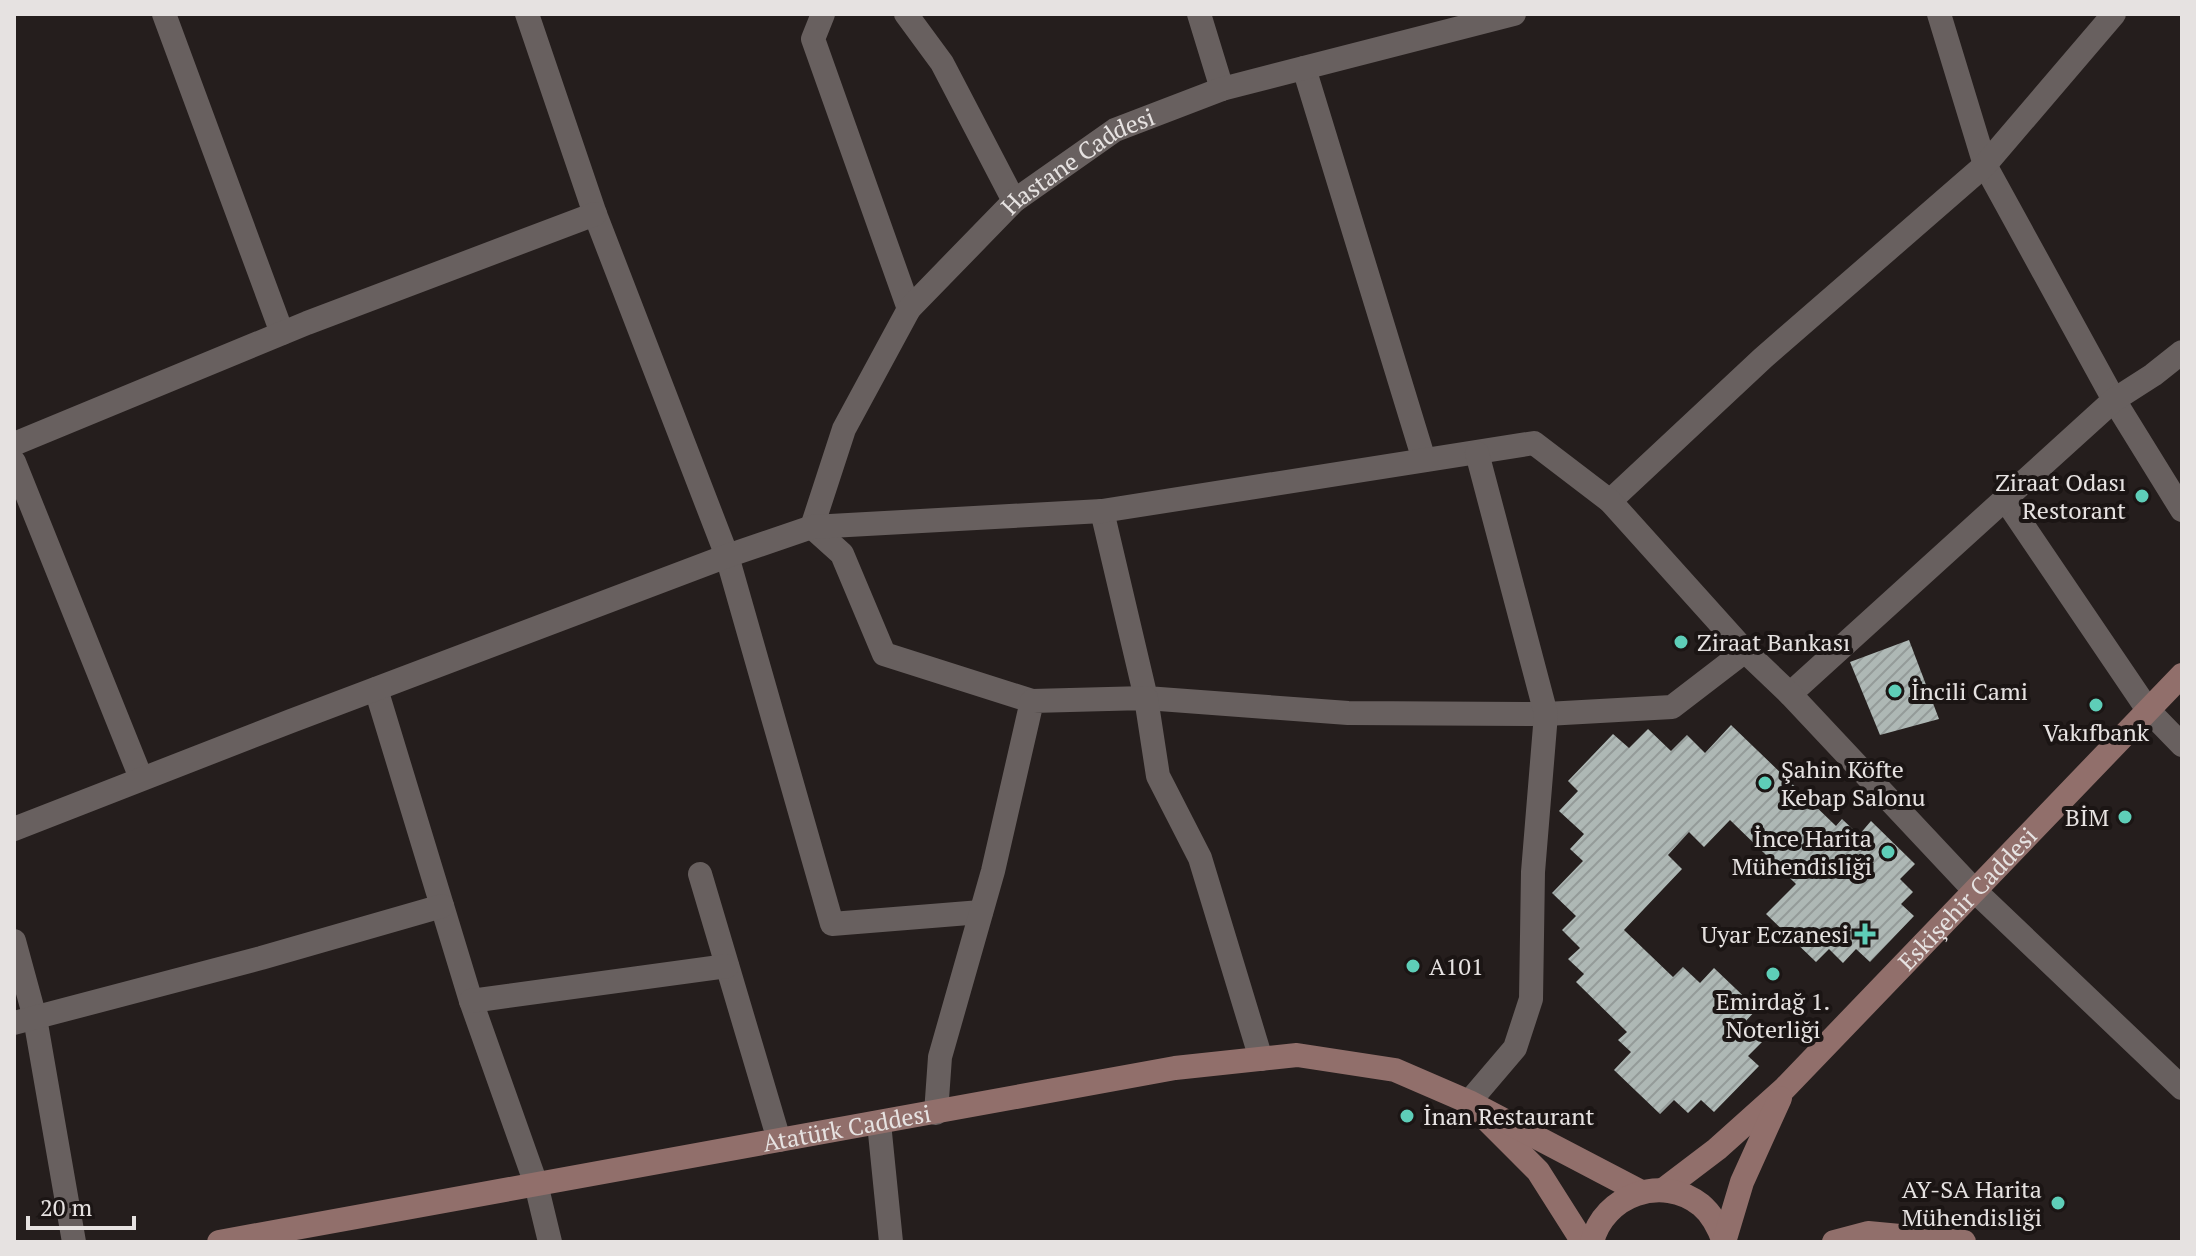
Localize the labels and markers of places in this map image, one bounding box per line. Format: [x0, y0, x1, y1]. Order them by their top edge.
place label: Ziraat Odası Restorant [1995, 466, 2126, 526]
marker: Ziraat Odası Restorant [2133, 487, 2151, 505]
place label: Ziraat Bankası [1697, 626, 1850, 658]
marker: Ziraat Bankası [1672, 633, 1690, 651]
place label: İncili Cami [1911, 675, 2028, 707]
marker: İncili Cami [1886, 682, 1904, 700]
marker: Vakıfbank [2087, 696, 2105, 714]
place label: Vakıfbank [2043, 716, 2150, 748]
place label: Şahin Köfte Kebap Salonu [1781, 753, 1926, 813]
marker: Şahin Köfte Kebap Salonu [1756, 774, 1774, 792]
place label: BİM [2065, 801, 2109, 833]
marker: BİM [2116, 808, 2134, 826]
place label: İnce Harita Mühendisliği [1732, 822, 1872, 882]
marker: İnce Harita Mühendisliği [1879, 843, 1897, 861]
place label: Uyar Eczanesi [1701, 918, 1849, 950]
marker: Uyar Eczanesi [1856, 925, 1874, 943]
place label: A101 [1429, 950, 1484, 982]
marker: A101 [1404, 957, 1422, 975]
marker: Emirdağ 1. Noterliği [1764, 965, 1782, 983]
place label: Emirdağ 1. Noterliği [1716, 985, 1830, 1045]
place label: İnan Restaurant [1423, 1100, 1595, 1132]
marker: İnan Restaurant [1398, 1107, 1416, 1125]
place label: AY-SA Harita Mühendisliği [1902, 1173, 2042, 1233]
marker: AY-SA Harita Mühendisliği [2049, 1194, 2067, 1212]

